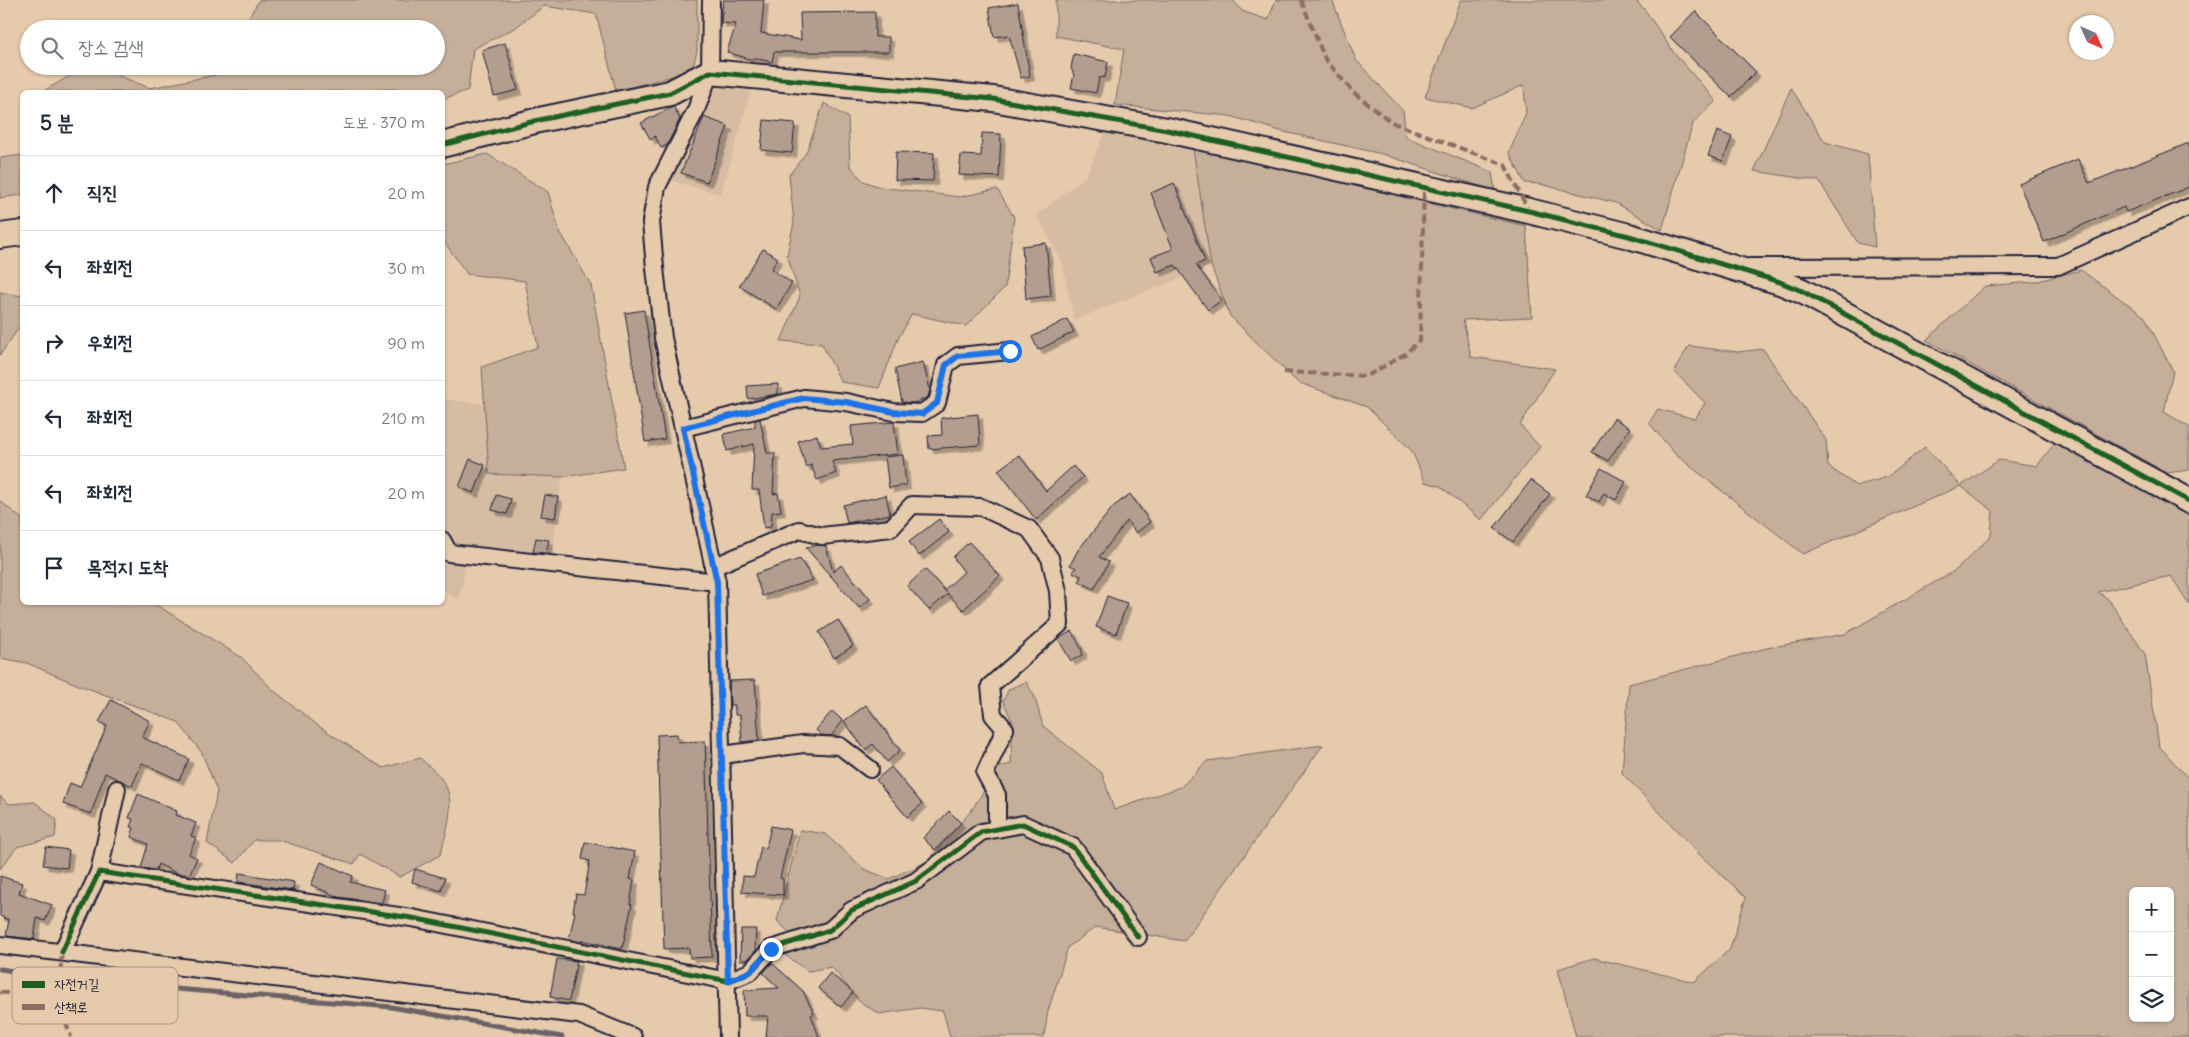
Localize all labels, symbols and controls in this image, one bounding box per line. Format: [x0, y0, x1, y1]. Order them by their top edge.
north arrow [2069, 15, 2114, 60]
search box [20, 20, 445, 75]
icon: search [38, 34, 66, 62]
text: 장소 검색 [78, 35, 144, 59]
text: 5 분 [40, 109, 74, 136]
text: 도보 · 370 m [343, 112, 425, 132]
icon: ahead [40, 179, 68, 207]
text: 직진 [87, 180, 118, 204]
text: 20 m [388, 183, 425, 203]
icon: left [40, 254, 68, 282]
text: 좌회전 [87, 255, 133, 279]
text: 30 m [388, 258, 425, 278]
icon: right [40, 329, 68, 357]
text: 우회전 [87, 330, 133, 354]
text: 90 m [387, 333, 425, 353]
route start [999, 340, 1022, 363]
icon: left [40, 404, 68, 432]
text: 좌회전 [87, 405, 133, 429]
text: 210 m [382, 408, 425, 428]
icon: left [40, 479, 68, 507]
text: 좌회전 [87, 480, 133, 504]
text: 20 m [388, 483, 425, 503]
icon: arrive [40, 554, 68, 582]
text: 목적지 도착 [87, 555, 168, 579]
map controls [2129, 887, 2174, 1022]
button: + [2129, 887, 2174, 932]
button: − [2129, 932, 2174, 977]
route end [760, 938, 783, 961]
legend [12, 967, 178, 1024]
text: 자전거길 [54, 975, 100, 993]
button: layers [2129, 977, 2174, 1022]
text: 산책로 [54, 998, 88, 1016]

